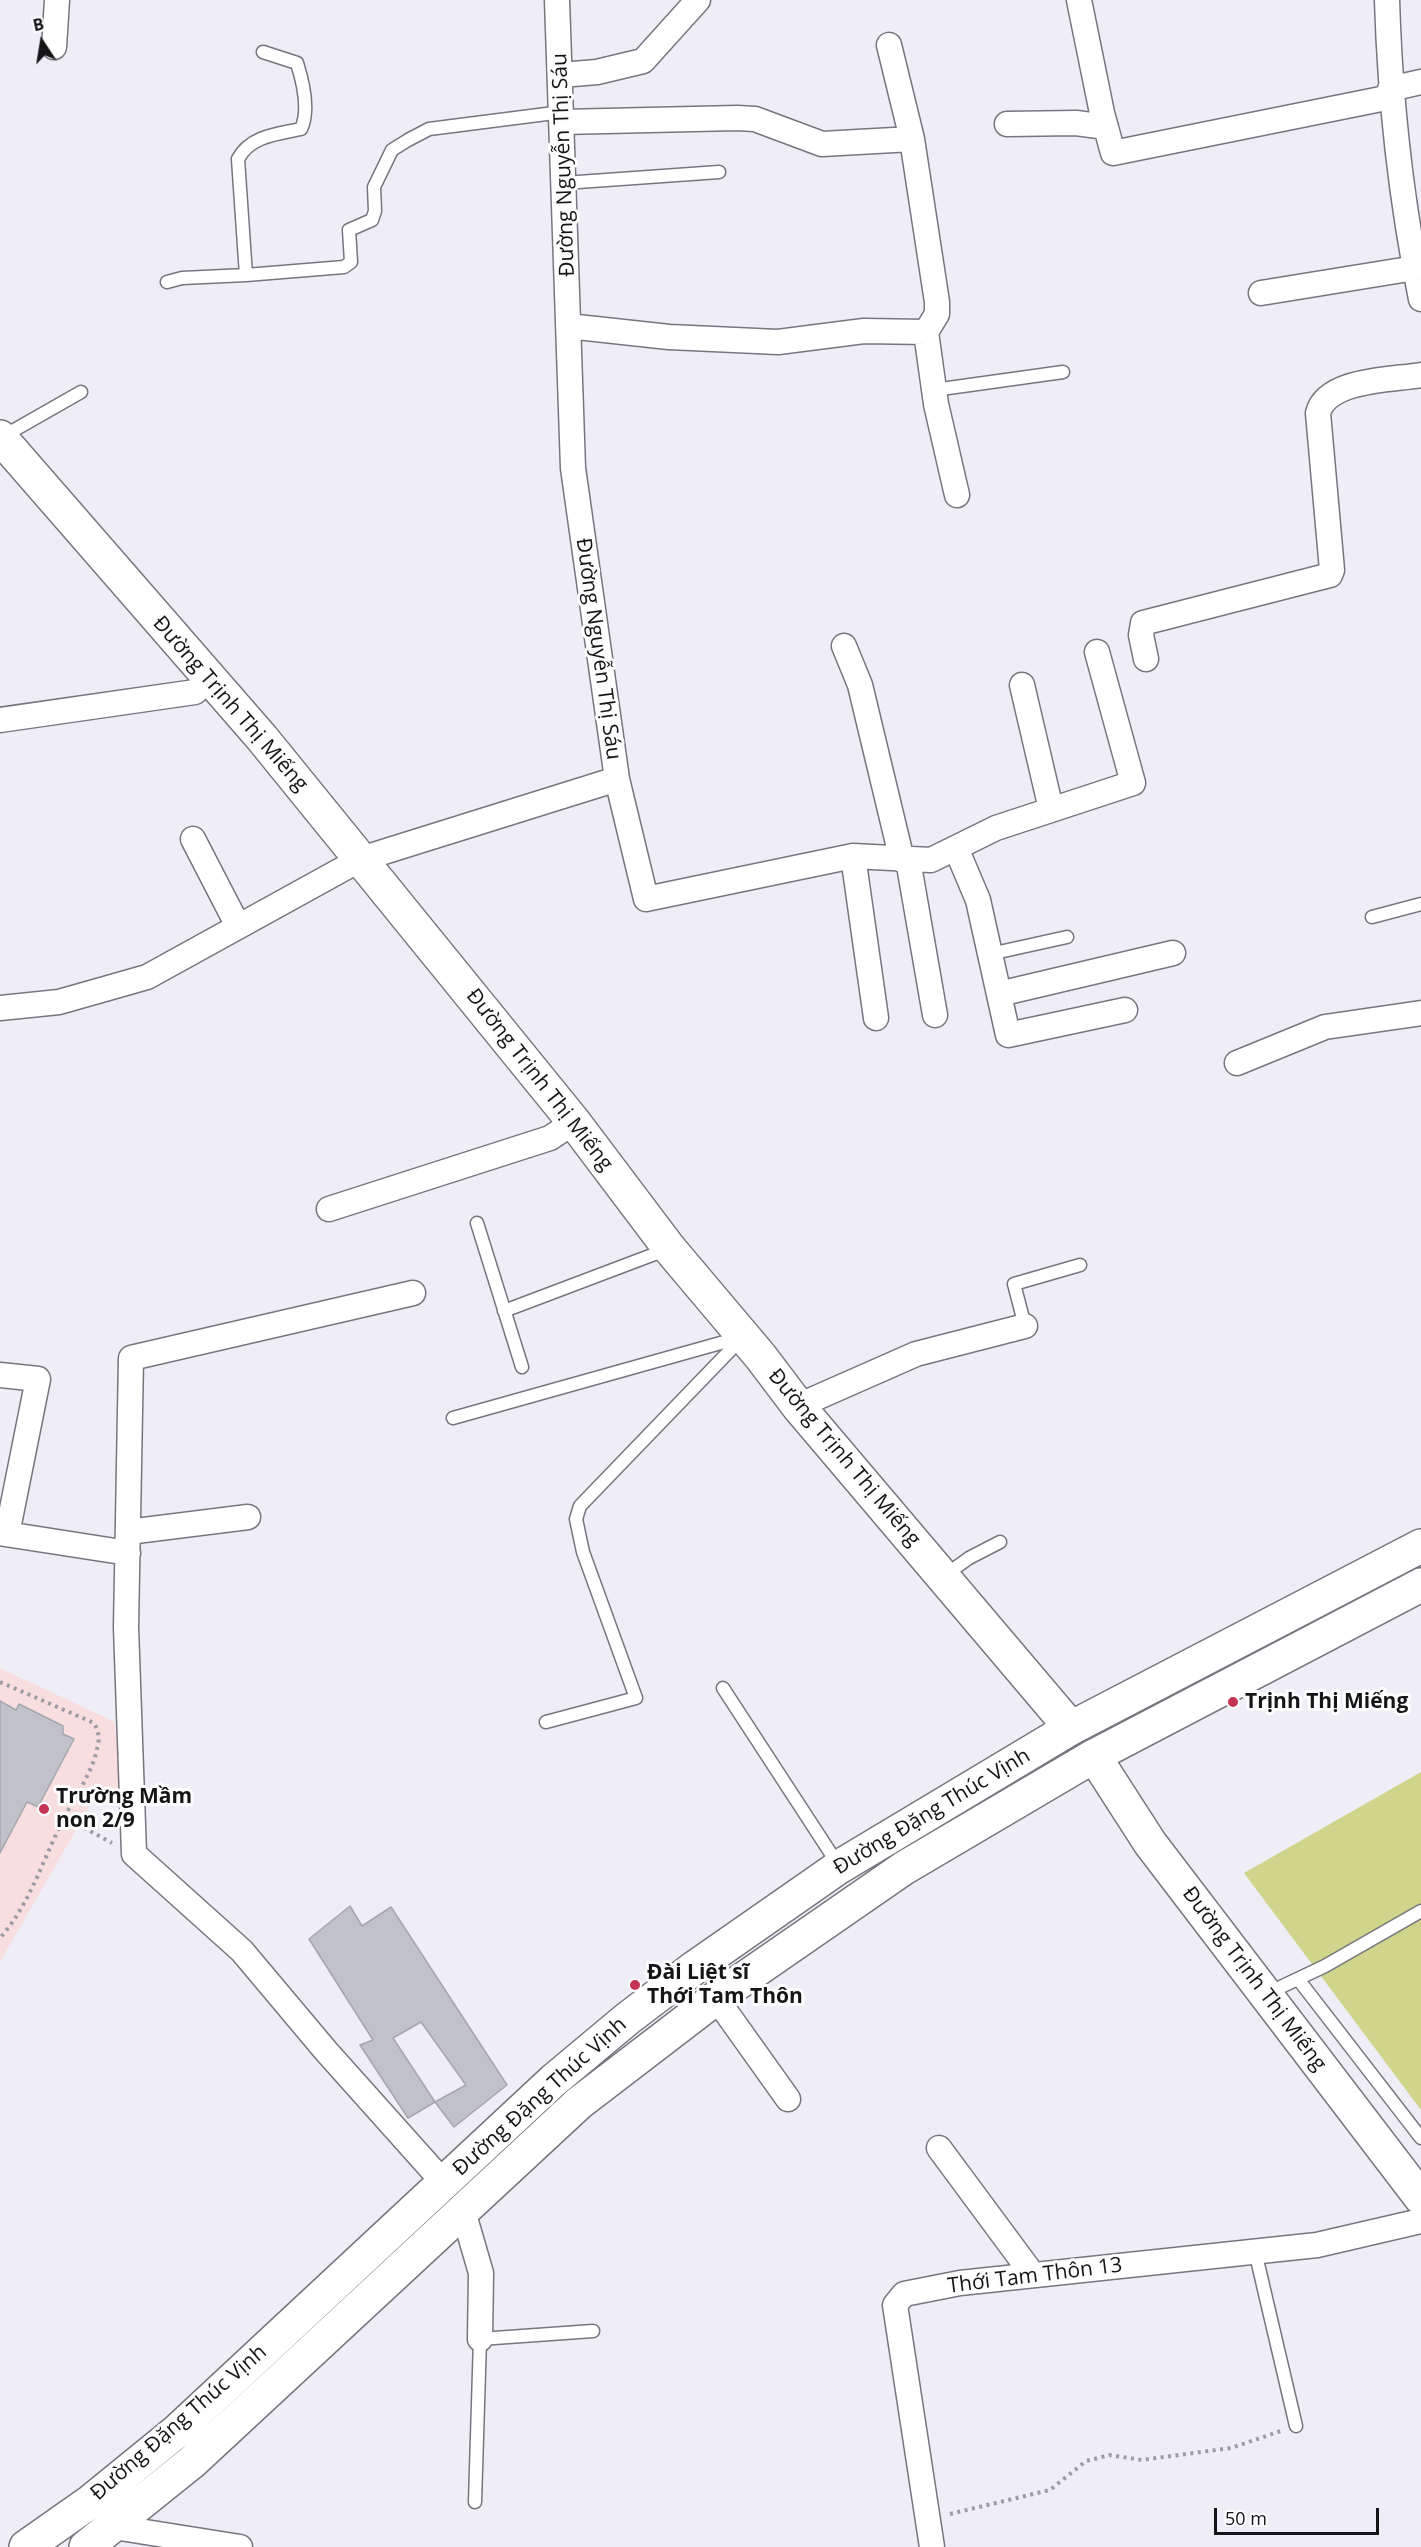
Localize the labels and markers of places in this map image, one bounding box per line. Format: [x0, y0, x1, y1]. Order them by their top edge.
place label: Trịnh Thị Miếng [1245, 1689, 1408, 1715]
marker: Trịnh Thị Miếng [1226, 1695, 1240, 1709]
place label: Trường Mầm non 2/9 [56, 1784, 192, 1834]
marker: Trường Mầm non 2/9 [37, 1802, 51, 1816]
place label: Đài Liệt sĩ Thới Tam Thôn [647, 1960, 803, 2010]
marker: Đài Liệt sĩ Thới Tam Thôn [628, 1978, 642, 1992]

